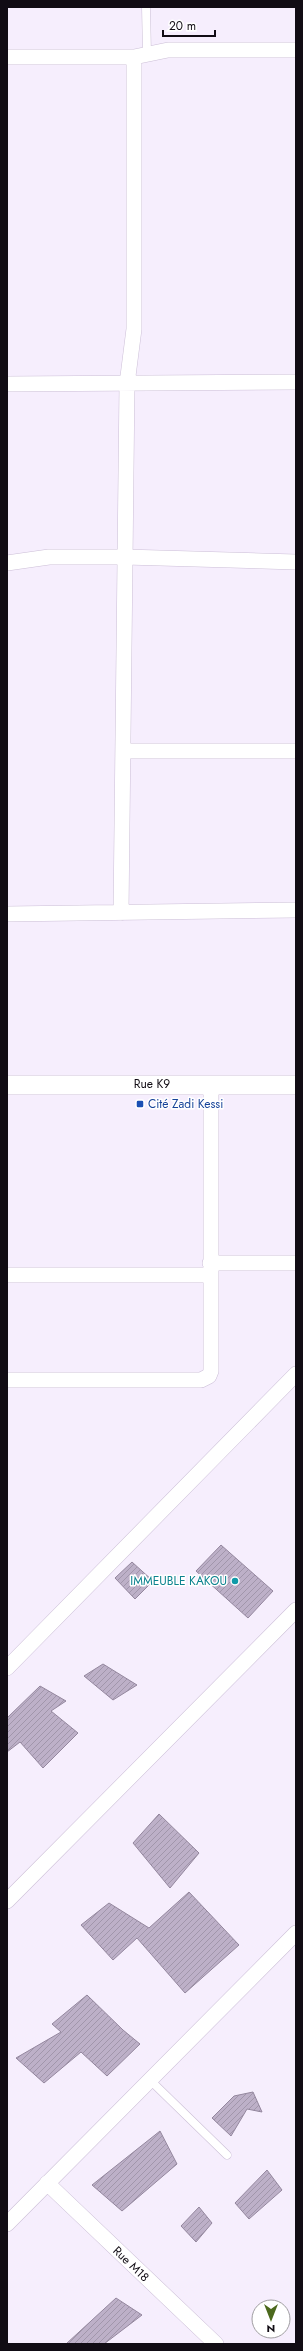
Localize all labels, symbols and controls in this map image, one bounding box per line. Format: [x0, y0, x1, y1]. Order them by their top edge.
scale bar [163, 12, 215, 38]
text: 20 m [169, 17, 196, 35]
street label: Rue K9 [134, 1075, 170, 1093]
place label: Cité Zadi Kessi [148, 1095, 223, 1113]
marker: Cité Zadi Kessi [135, 1099, 145, 1109]
place label: IMMEUBLE KAKOU [130, 1572, 227, 1590]
marker: IMMEUBLE KAKOU [230, 1576, 240, 1586]
street label: Rue M18 [109, 2242, 153, 2286]
north arrow [251, 2299, 291, 2339]
text: N [267, 2321, 275, 2337]

